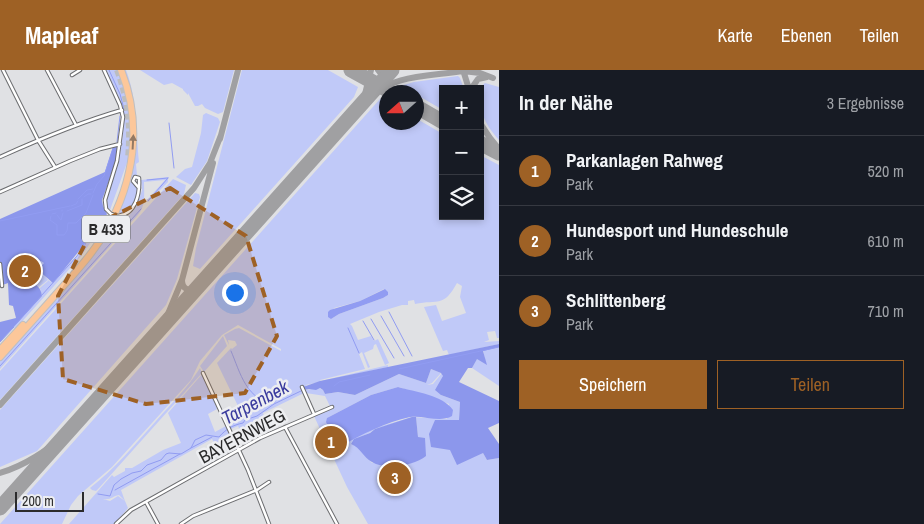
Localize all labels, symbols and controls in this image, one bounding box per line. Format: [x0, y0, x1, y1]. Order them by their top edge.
text: Mapleaf [25, 19, 98, 51]
text: Karte [717, 23, 753, 48]
text: Ebenen [781, 23, 832, 48]
text: Teilen [860, 23, 899, 48]
north arrow [379, 85, 424, 130]
map controls [439, 85, 484, 220]
button: + [439, 85, 484, 130]
text: In der Nähe [519, 88, 613, 117]
text: 3 Ergebnisse [827, 92, 904, 114]
button: − [439, 130, 484, 175]
one-way arrow [130, 134, 138, 150]
text: Parkanlagen Rahweg [566, 147, 723, 173]
text: 1 [531, 160, 539, 182]
text: 520 m [868, 160, 904, 182]
text: Park [566, 173, 593, 195]
button: layers [439, 175, 484, 220]
road number: B 433 [82, 216, 130, 242]
text: Hundesport und Hundeschule [566, 217, 788, 243]
text: 2 [531, 230, 539, 252]
text: 610 m [868, 230, 904, 252]
text: Park [566, 243, 593, 265]
pin: 2 [9, 252, 41, 290]
your location [222, 280, 248, 306]
text: Schlittenberg [566, 287, 666, 313]
text: 3 [531, 300, 539, 322]
text: 710 m [868, 300, 904, 322]
text: Park [566, 313, 593, 335]
button: Speichern [519, 360, 707, 409]
button: Teilen [717, 360, 904, 409]
water label: Tarpenbek [217, 373, 294, 430]
street label: BAYERNWEG [194, 403, 290, 469]
pin: 1 [315, 423, 347, 461]
pin: 3 [379, 459, 411, 497]
scale bar [15, 489, 84, 512]
text: 200 m [22, 492, 54, 510]

